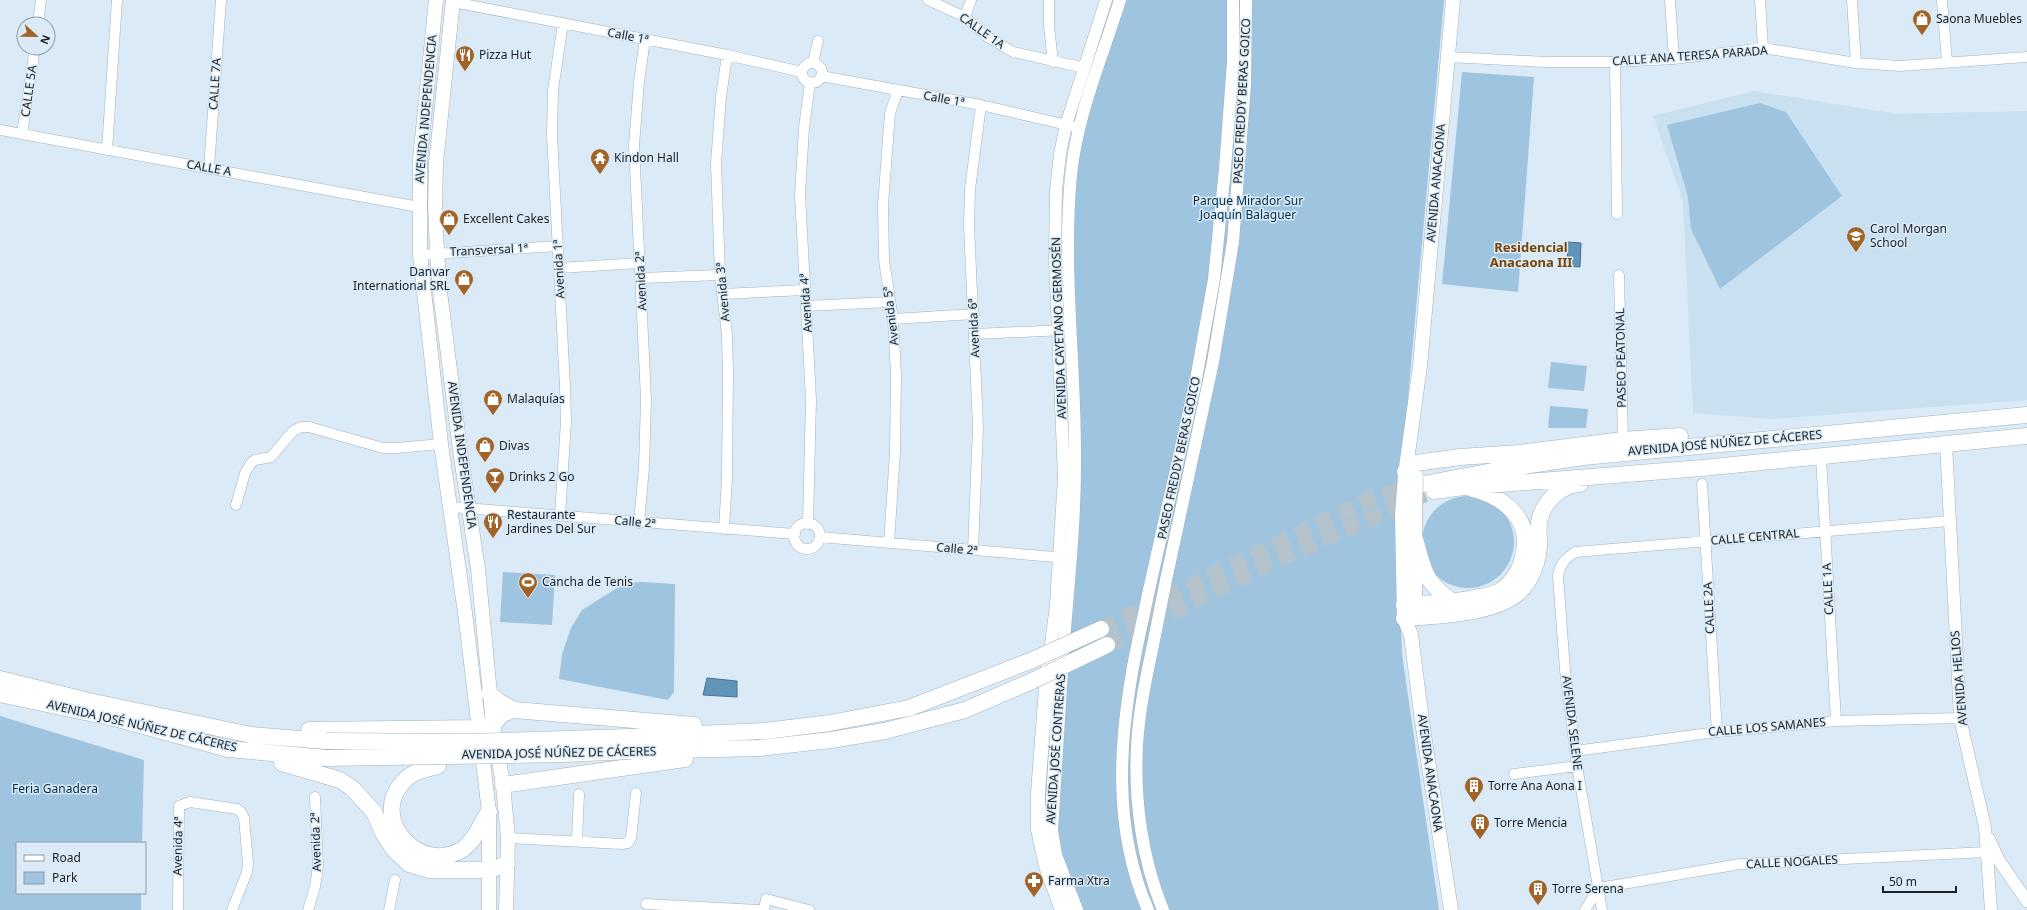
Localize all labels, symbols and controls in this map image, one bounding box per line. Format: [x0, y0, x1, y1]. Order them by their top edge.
shop icon: Saona Muebles [1911, 8, 1933, 36]
street label: CALLE 1A [956, 9, 1009, 53]
place label: Saona Muebles [1936, 10, 2022, 27]
north arrow [16, 16, 56, 56]
street label: PASEO FREDDY BERAS GOICO [1229, 18, 1254, 184]
street label: Calle 1ª [606, 23, 650, 48]
text: N [37, 33, 54, 47]
street label: AVENIDA INDEPENDENCIA [411, 34, 440, 184]
street label: CALLE ANA TERESA PARADA [1612, 42, 1769, 69]
restaurant icon: Pizza Hut [454, 44, 476, 72]
place label: Pizza Hut [479, 46, 532, 63]
street label: CALLE 7A [204, 57, 225, 111]
street label: CALLE 5A [16, 64, 41, 118]
street label: Calle 1ª [922, 87, 966, 110]
street label: AVENIDA ANACAONA [1422, 123, 1449, 243]
temple icon: Kindon Hall [589, 147, 611, 175]
place label: Kindon Hall [614, 149, 679, 166]
street label: CALLE A [185, 155, 233, 180]
park label: Parque Mirador Sur Joaquín Balaguer [1193, 192, 1303, 223]
shop icon: Excellent Cakes [438, 208, 460, 236]
place label: Excellent Cakes [463, 210, 550, 227]
place label: Carol Morgan School [1870, 220, 1947, 251]
school or university icon: Carol Morgan School [1845, 225, 1867, 253]
street label: AVENIDA CAYETANO GERMOSÉN [1047, 237, 1070, 419]
district label: Residencial Anacaona III [1490, 238, 1572, 271]
street label: Transversal 1ª [449, 239, 529, 260]
street label: Avenida 1ª [548, 239, 569, 299]
street label: Avenida 2ª [630, 251, 651, 311]
street label: Avenida 3ª [711, 262, 734, 322]
place label: Danvar International SRL [353, 263, 450, 294]
shop icon: Danvar International SRL [453, 268, 475, 296]
street label: Avenida 4ª [795, 273, 816, 333]
street label: Avenida 5ª [878, 286, 903, 347]
street label: Avenida 6ª [963, 298, 984, 358]
street label: PASEO PEATONAL [1611, 308, 1630, 408]
street label: PASEO FREDDY BERAS GOICO [1153, 375, 1204, 541]
street label: AVENIDA INDEPENDENCIA [444, 380, 481, 530]
shop icon: Malaquías [482, 388, 504, 416]
place label: Malaquías [507, 390, 565, 407]
street label: AVENIDA JOSÉ NÚÑEZ DE CÁCERES [1627, 426, 1823, 459]
shop icon: Divas [474, 435, 496, 463]
place label: Divas [499, 437, 530, 454]
bar icon: Drinks 2 Go [484, 466, 506, 494]
place label: Drinks 2 Go [509, 468, 575, 485]
place label: Restaurante Jardines Del Sur [506, 506, 596, 537]
restaurant icon: Restaurante Jardines Del Sur [482, 511, 504, 539]
street label: Calle 2ª [614, 511, 656, 532]
street label: CALLE CENTRAL [1710, 524, 1800, 549]
street label: Calle 2ª [936, 538, 978, 559]
street label: CALLE 1A [1818, 562, 1837, 616]
sports icon: Cancha de Tenis [517, 571, 539, 599]
place label: Cancha de Tenis [542, 573, 633, 590]
street label: CALLE 2A [1699, 581, 1718, 635]
street label: AVENIDA HELIOS [1946, 629, 1971, 726]
street label: AVENIDA JOSÉ CONTRERAS [1042, 673, 1069, 825]
street label: AVENIDA SELENE [1558, 674, 1587, 771]
street label: AVENIDA JOSÉ NÚÑEZ DE CÁCERES [45, 695, 239, 756]
street label: AVENIDA ANACAONA [1414, 713, 1447, 833]
street label: CALLE LOS SAMANES [1707, 713, 1827, 740]
street label: AVENIDA JOSÉ NÚÑEZ DE CÁCERES [461, 742, 657, 763]
building icon: Torre Ana Aona I [1463, 775, 1485, 803]
place label: Torre Ana Aona I [1488, 777, 1582, 794]
park label: Feria Ganadera [12, 780, 98, 797]
street label: Avenida 2ª [306, 812, 325, 872]
building icon: Torre Mencia [1469, 812, 1491, 840]
place label: Torre Mencia [1494, 814, 1567, 831]
street label: Avenida 4ª [168, 816, 187, 876]
legend [16, 842, 146, 894]
text: Road [52, 849, 81, 866]
street label: CALLE NOGALES [1746, 851, 1839, 872]
scale bar [1883, 868, 1956, 894]
text: Park [52, 869, 78, 886]
pharmacy icon: Farma Xtra [1023, 870, 1045, 898]
place label: Farma Xtra [1048, 872, 1110, 889]
text: 50 m [1889, 873, 1917, 890]
building icon: Torre Serena [1527, 878, 1549, 906]
place label: Torre Serena [1552, 880, 1624, 897]

